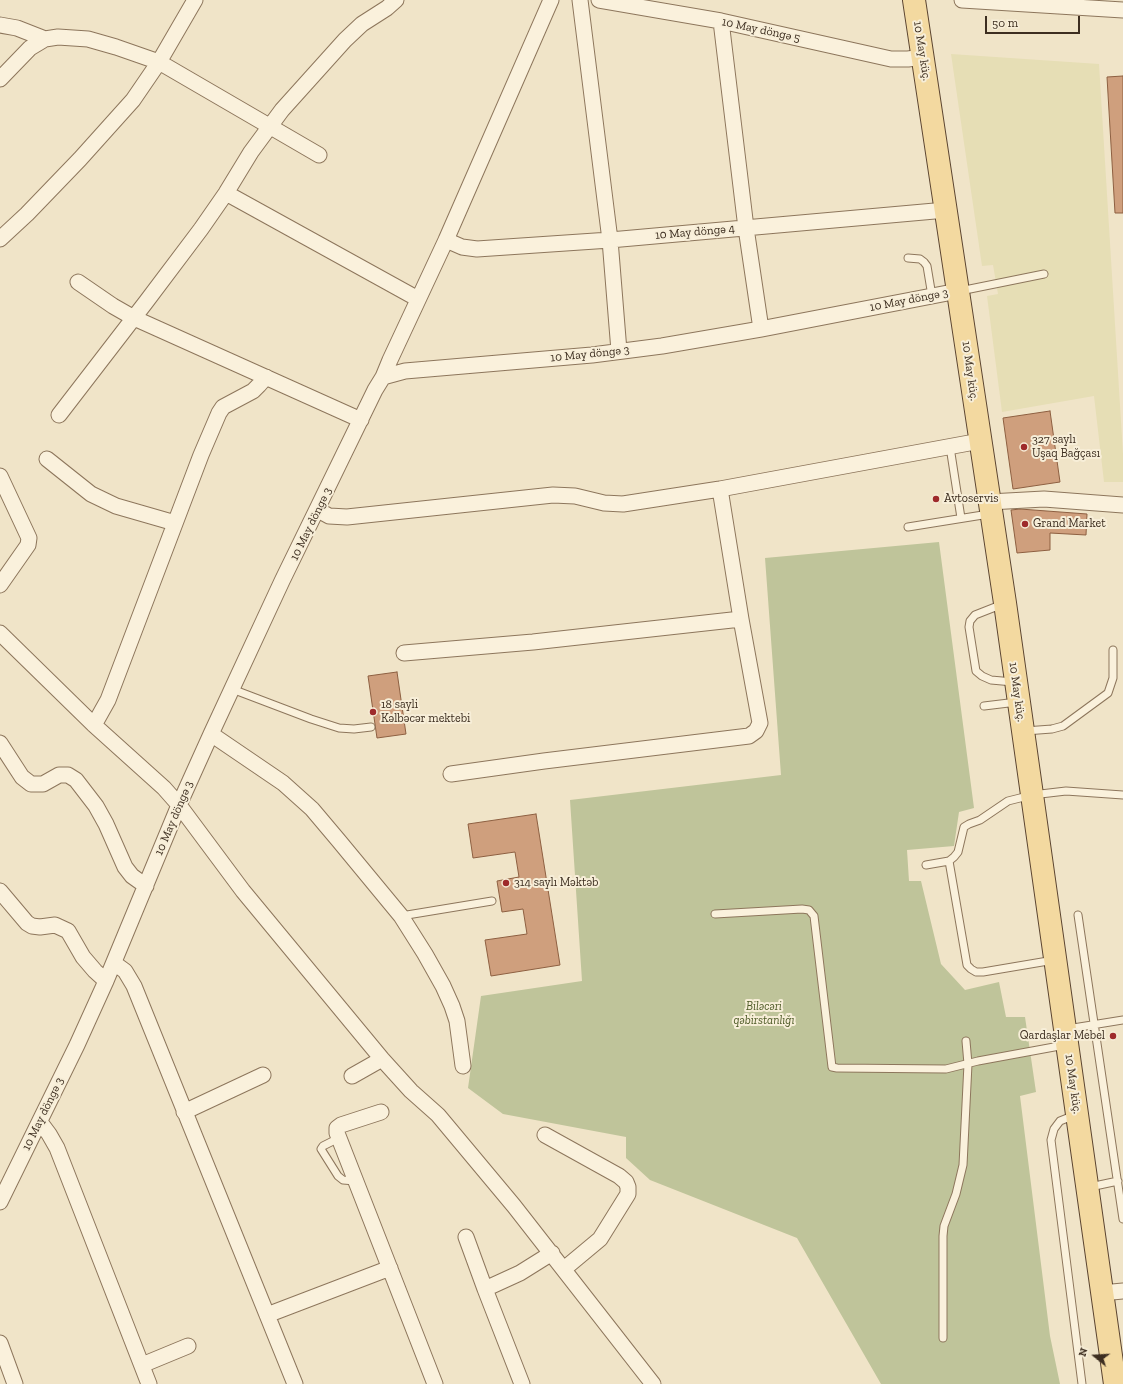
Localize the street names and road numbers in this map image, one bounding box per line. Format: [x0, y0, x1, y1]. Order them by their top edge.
street label: 10 May döngə 5 [720, 15, 802, 45]
street label: 10 May küç. [910, 20, 934, 82]
street label: 10 May döngə 4 [654, 221, 736, 243]
street label: 10 May döngə 3 [869, 285, 949, 315]
street label: 10 May küç. [959, 340, 981, 402]
street label: 10 May döngə 3 [550, 343, 630, 365]
street label: 10 May döngə 3 [287, 485, 335, 563]
street label: 10 May küç. [1006, 661, 1028, 723]
street label: 10 May döngə 3 [152, 779, 196, 857]
street label: 10 May küç. [1062, 1053, 1084, 1115]
street label: 10 May döngə 3 [19, 1075, 67, 1153]

